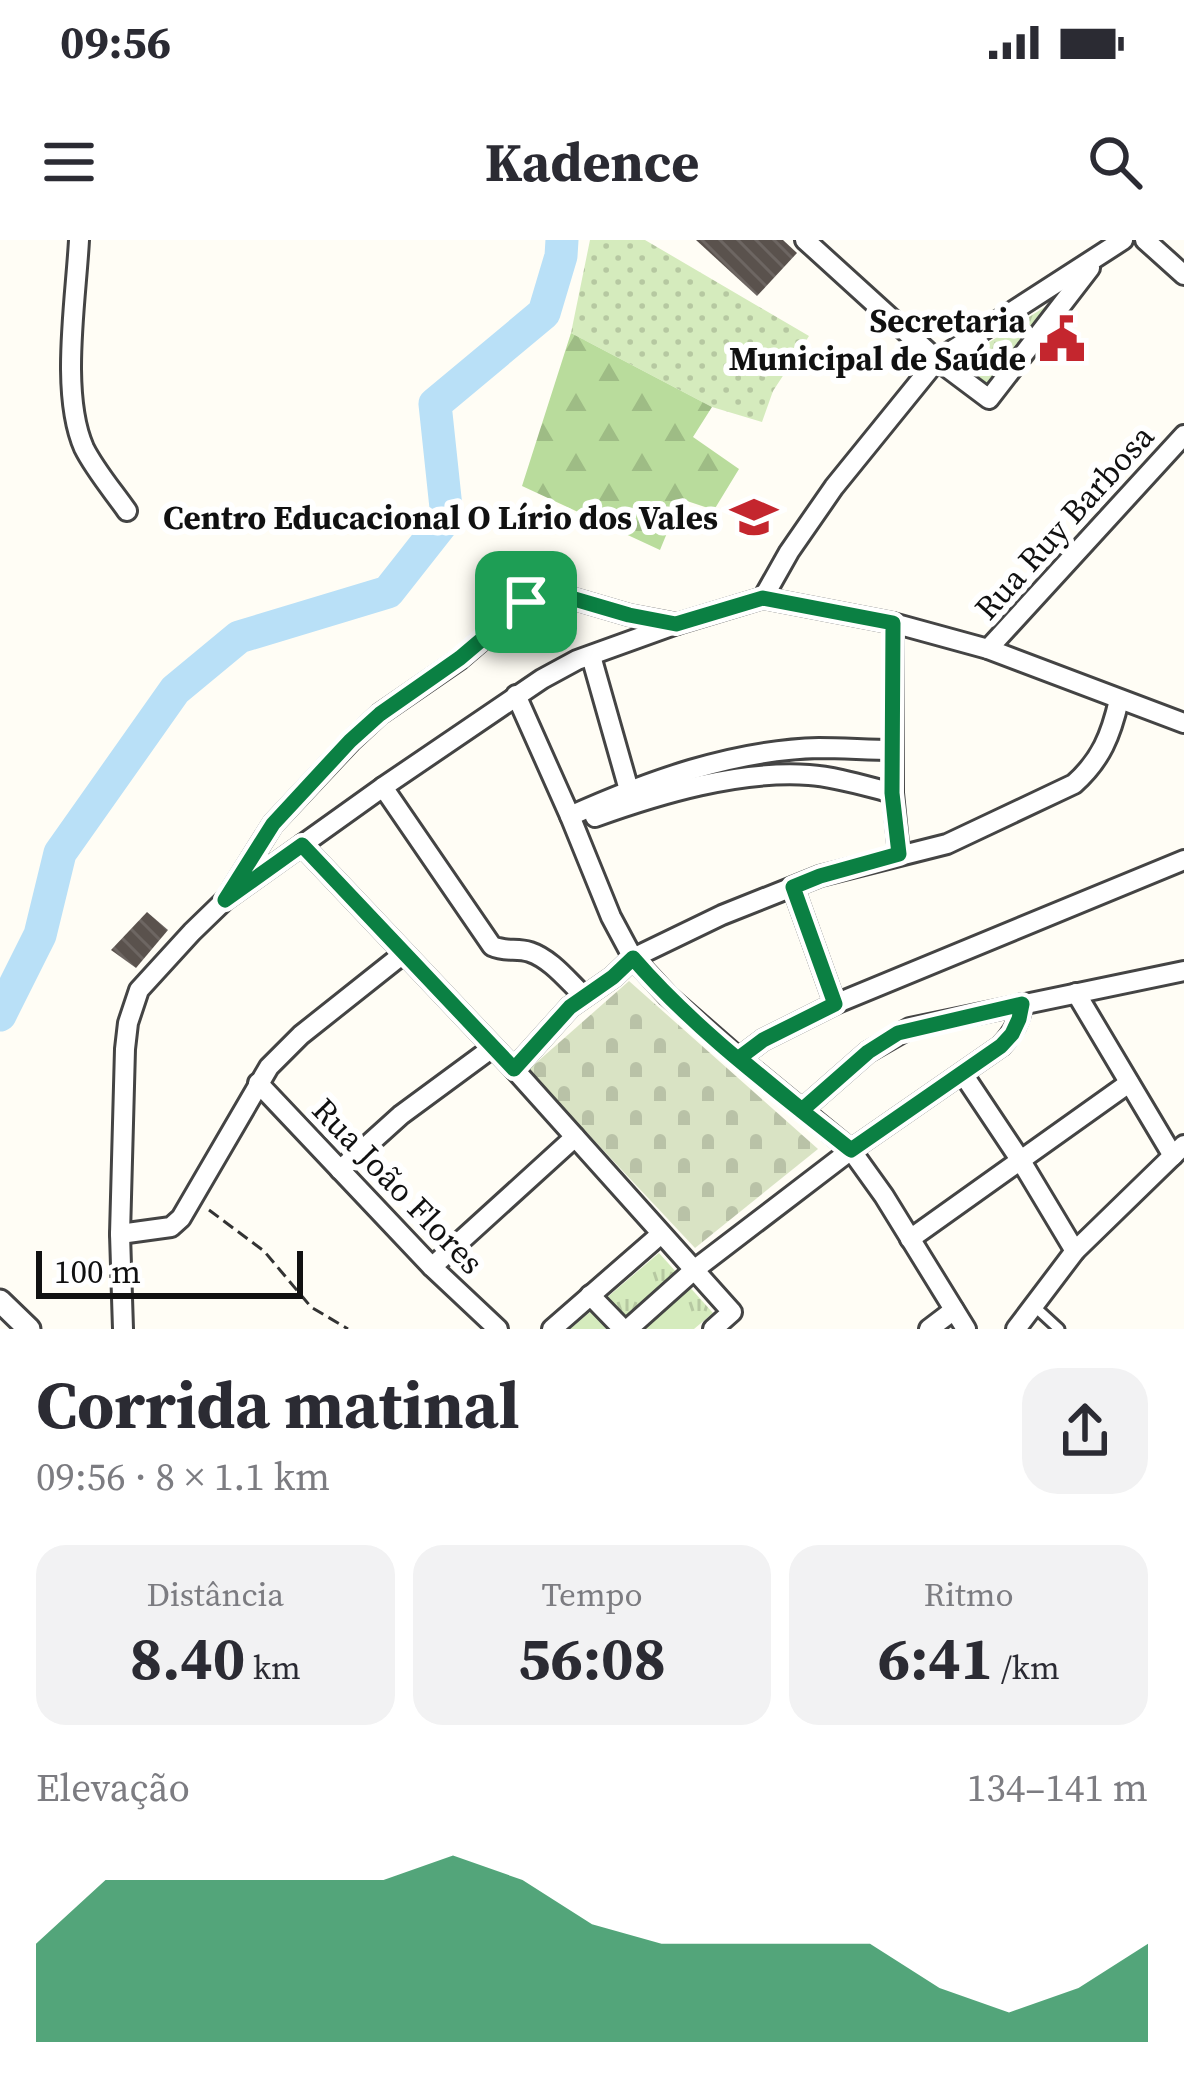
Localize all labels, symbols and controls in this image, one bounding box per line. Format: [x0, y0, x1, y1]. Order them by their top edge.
text: 09:56 [60, 11, 171, 73]
text: Kadence [485, 125, 699, 199]
icon: menu [36, 129, 102, 195]
icon: search [1082, 129, 1148, 195]
place label: Secretaria Municipal de Saúde [729, 298, 1026, 381]
public building icon: Secretaria Municipal de Saúde [1037, 314, 1087, 364]
street label: Rua Ruy Barbosa [964, 415, 1164, 629]
school or university icon: Centro Educacional O Lírio dos Vales [729, 492, 779, 542]
place label: Centro Educacional O Lírio dos Vales [163, 495, 718, 540]
pin [475, 551, 577, 653]
icon: arrive [493, 569, 559, 635]
street label: Rua João Flores [302, 1088, 494, 1284]
scale bar [36, 1245, 303, 1298]
text: 100 m [54, 1249, 141, 1294]
text: Corrida matinal [36, 1360, 520, 1450]
button: share [1022, 1368, 1148, 1494]
text: 09:56 · 8 × 1.1 km [36, 1450, 330, 1503]
text: Distância [146, 1572, 284, 1617]
text: Tempo [541, 1572, 643, 1617]
text: Ritmo [924, 1572, 1014, 1617]
text: 8.40 [130, 1617, 245, 1699]
text: 56:08 [518, 1617, 666, 1699]
text: 6:41 [878, 1617, 993, 1699]
text: km [245, 1645, 301, 1690]
text: /km [993, 1645, 1060, 1690]
text: Elevação [36, 1761, 190, 1814]
text: 134–141 m [967, 1761, 1148, 1814]

